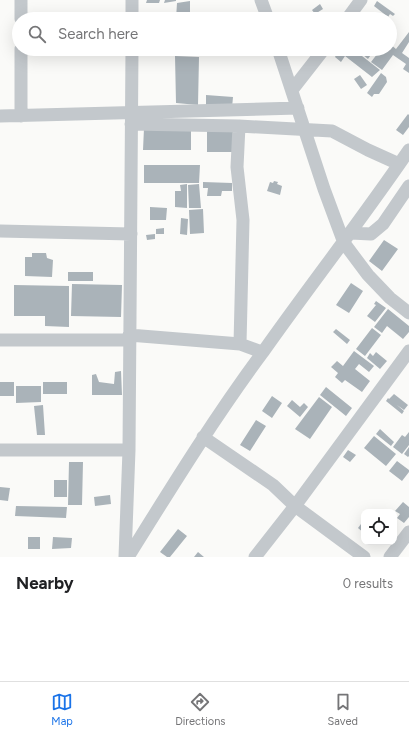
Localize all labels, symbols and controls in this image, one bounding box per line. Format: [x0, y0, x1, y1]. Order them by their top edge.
search box [12, 12, 397, 56]
icon: search [26, 23, 48, 45]
text: Search here [58, 25, 138, 43]
map controls [361, 509, 397, 545]
button: locate [361, 509, 397, 545]
text: Nearby [16, 573, 74, 593]
text: 0 results [343, 576, 393, 591]
tab: Map [51, 691, 73, 728]
tab: Directions [175, 691, 225, 728]
tab: Saved [328, 691, 358, 728]

